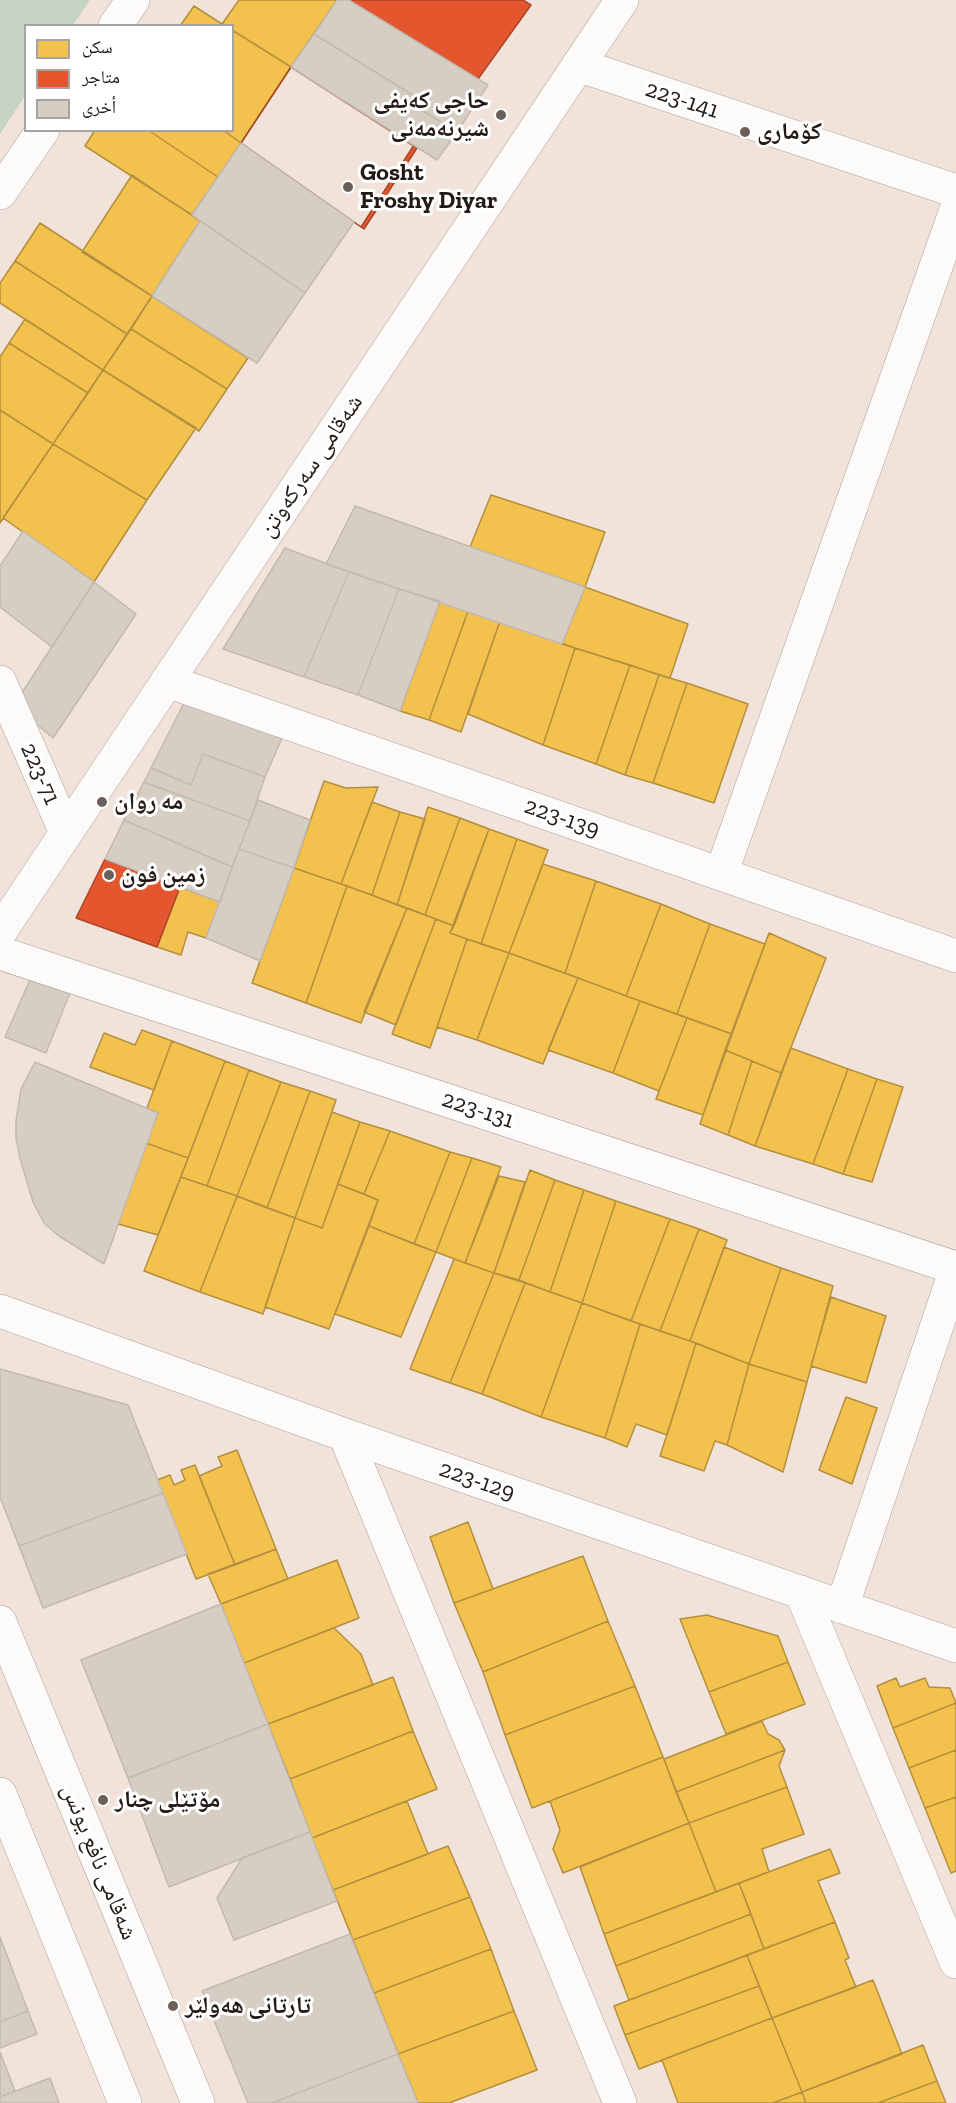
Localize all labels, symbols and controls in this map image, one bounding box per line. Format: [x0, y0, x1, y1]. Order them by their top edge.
legend [24, 24, 234, 132]
text: سكن [82, 36, 113, 58]
text: متاجر [82, 66, 120, 88]
street label: 223-141 [642, 75, 722, 125]
place label: حاجی کەیفی شیرنەمەنی [373, 87, 489, 143]
text: أخرى [82, 96, 116, 118]
marker: حاجی کەیفی شیرنەمەنی [494, 108, 508, 122]
place label: كۆماری [757, 118, 822, 146]
marker: كۆماری [738, 125, 752, 139]
place label: Gosht Froshy Diyar [360, 159, 497, 215]
marker: Gosht Froshy Diyar [341, 180, 355, 194]
street label: شەقامی سەرکەوتن [253, 389, 369, 543]
street label: 223-71 [14, 739, 66, 809]
place label: مه روان [114, 788, 183, 816]
street label: 223-139 [521, 792, 603, 844]
marker: مه روان [95, 795, 109, 809]
place label: زمين فون [121, 861, 205, 889]
marker: زمين فون [102, 868, 116, 882]
street label: 223-131 [438, 1085, 518, 1135]
street label: 223-129 [435, 1455, 519, 1507]
street label: شەقامی نافع یونس [55, 1780, 143, 1944]
place label: مۆتێلی چنار [115, 1786, 220, 1814]
marker: مۆتێلی چنار [96, 1793, 110, 1807]
place label: تارتانی هەولێر [185, 1992, 311, 2020]
marker: تارتانی هەولێر [166, 1999, 180, 2013]

